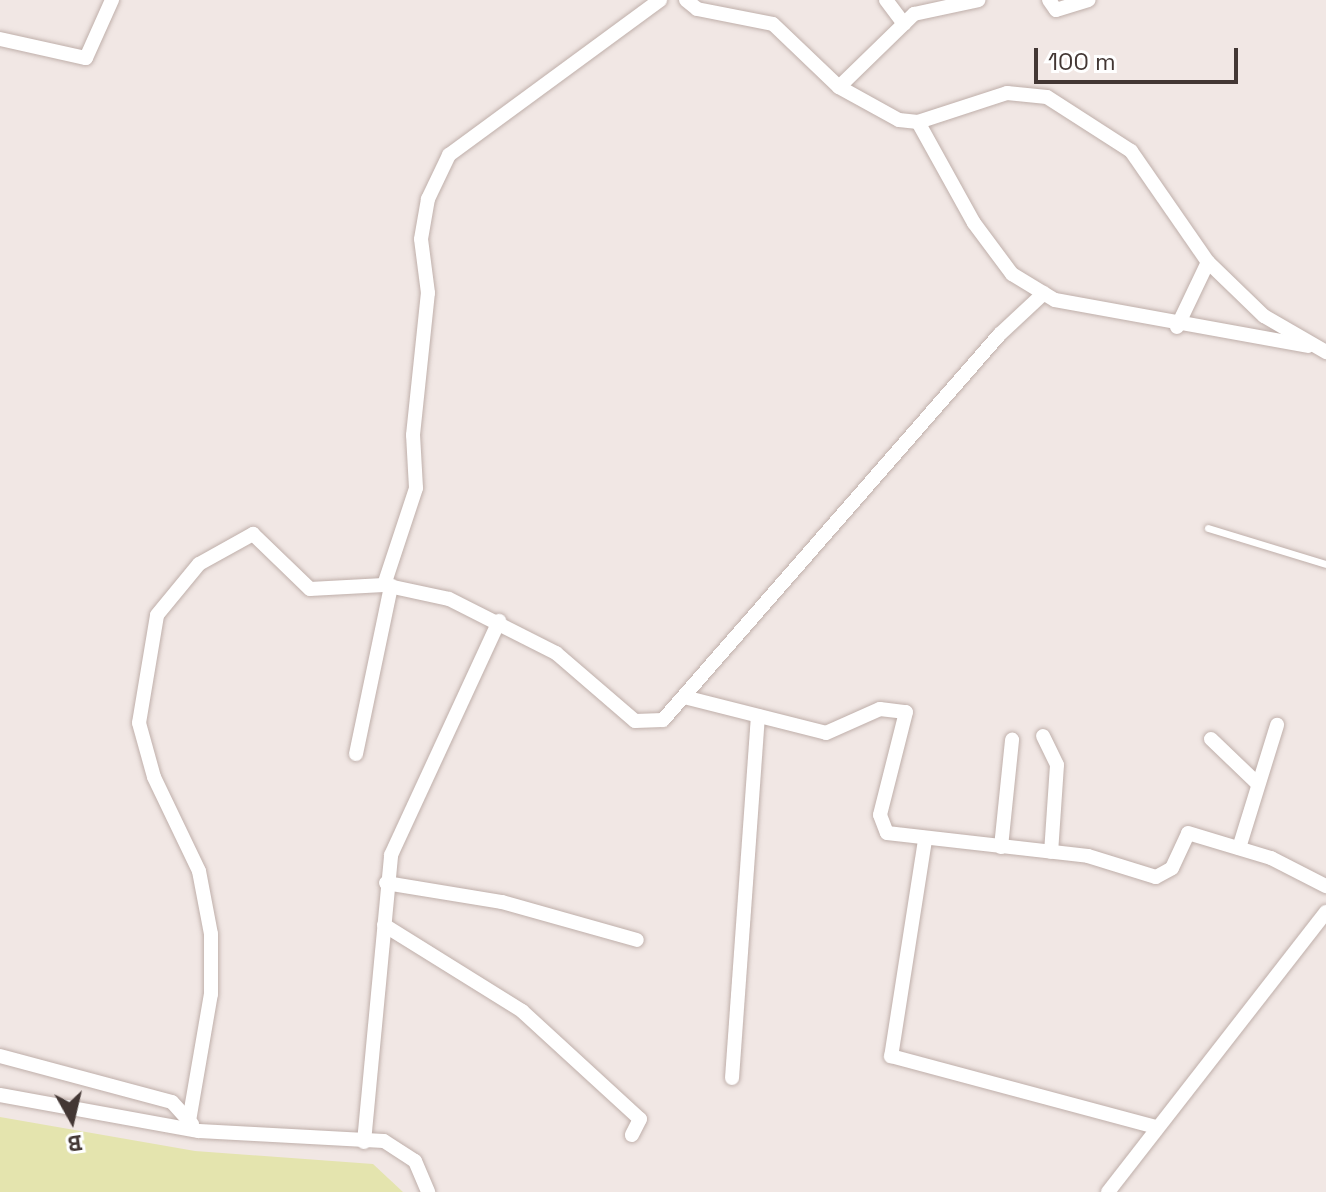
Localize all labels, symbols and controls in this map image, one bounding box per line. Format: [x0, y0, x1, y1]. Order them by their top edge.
scale bar [1038, 32, 1242, 82]
text: 100 m [1048, 46, 1116, 77]
north arrow [32, 1080, 112, 1160]
text: B [66, 1129, 85, 1159]

